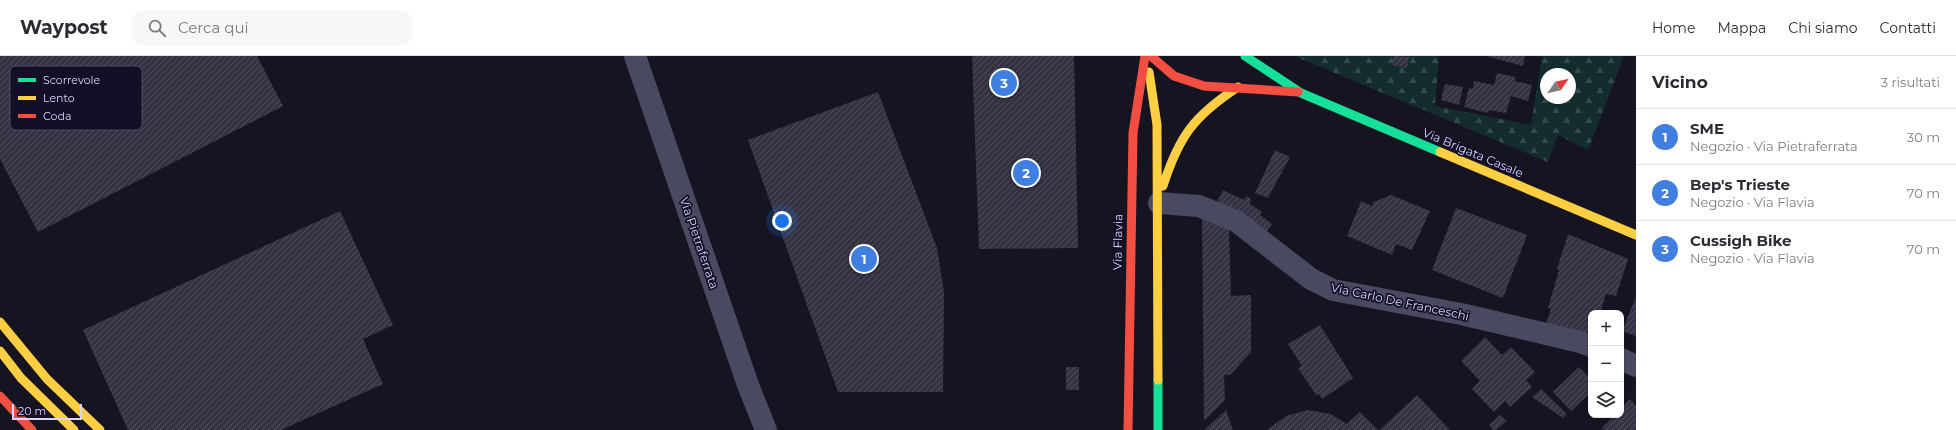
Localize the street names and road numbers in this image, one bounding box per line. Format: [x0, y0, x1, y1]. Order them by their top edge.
street label: Via Brigata Casale [1421, 125, 1526, 180]
street label: Via Pietraferrata [677, 195, 722, 291]
street label: Via Flavia [1110, 214, 1125, 270]
street label: Via Carlo De Franceschi [1330, 280, 1471, 323]

